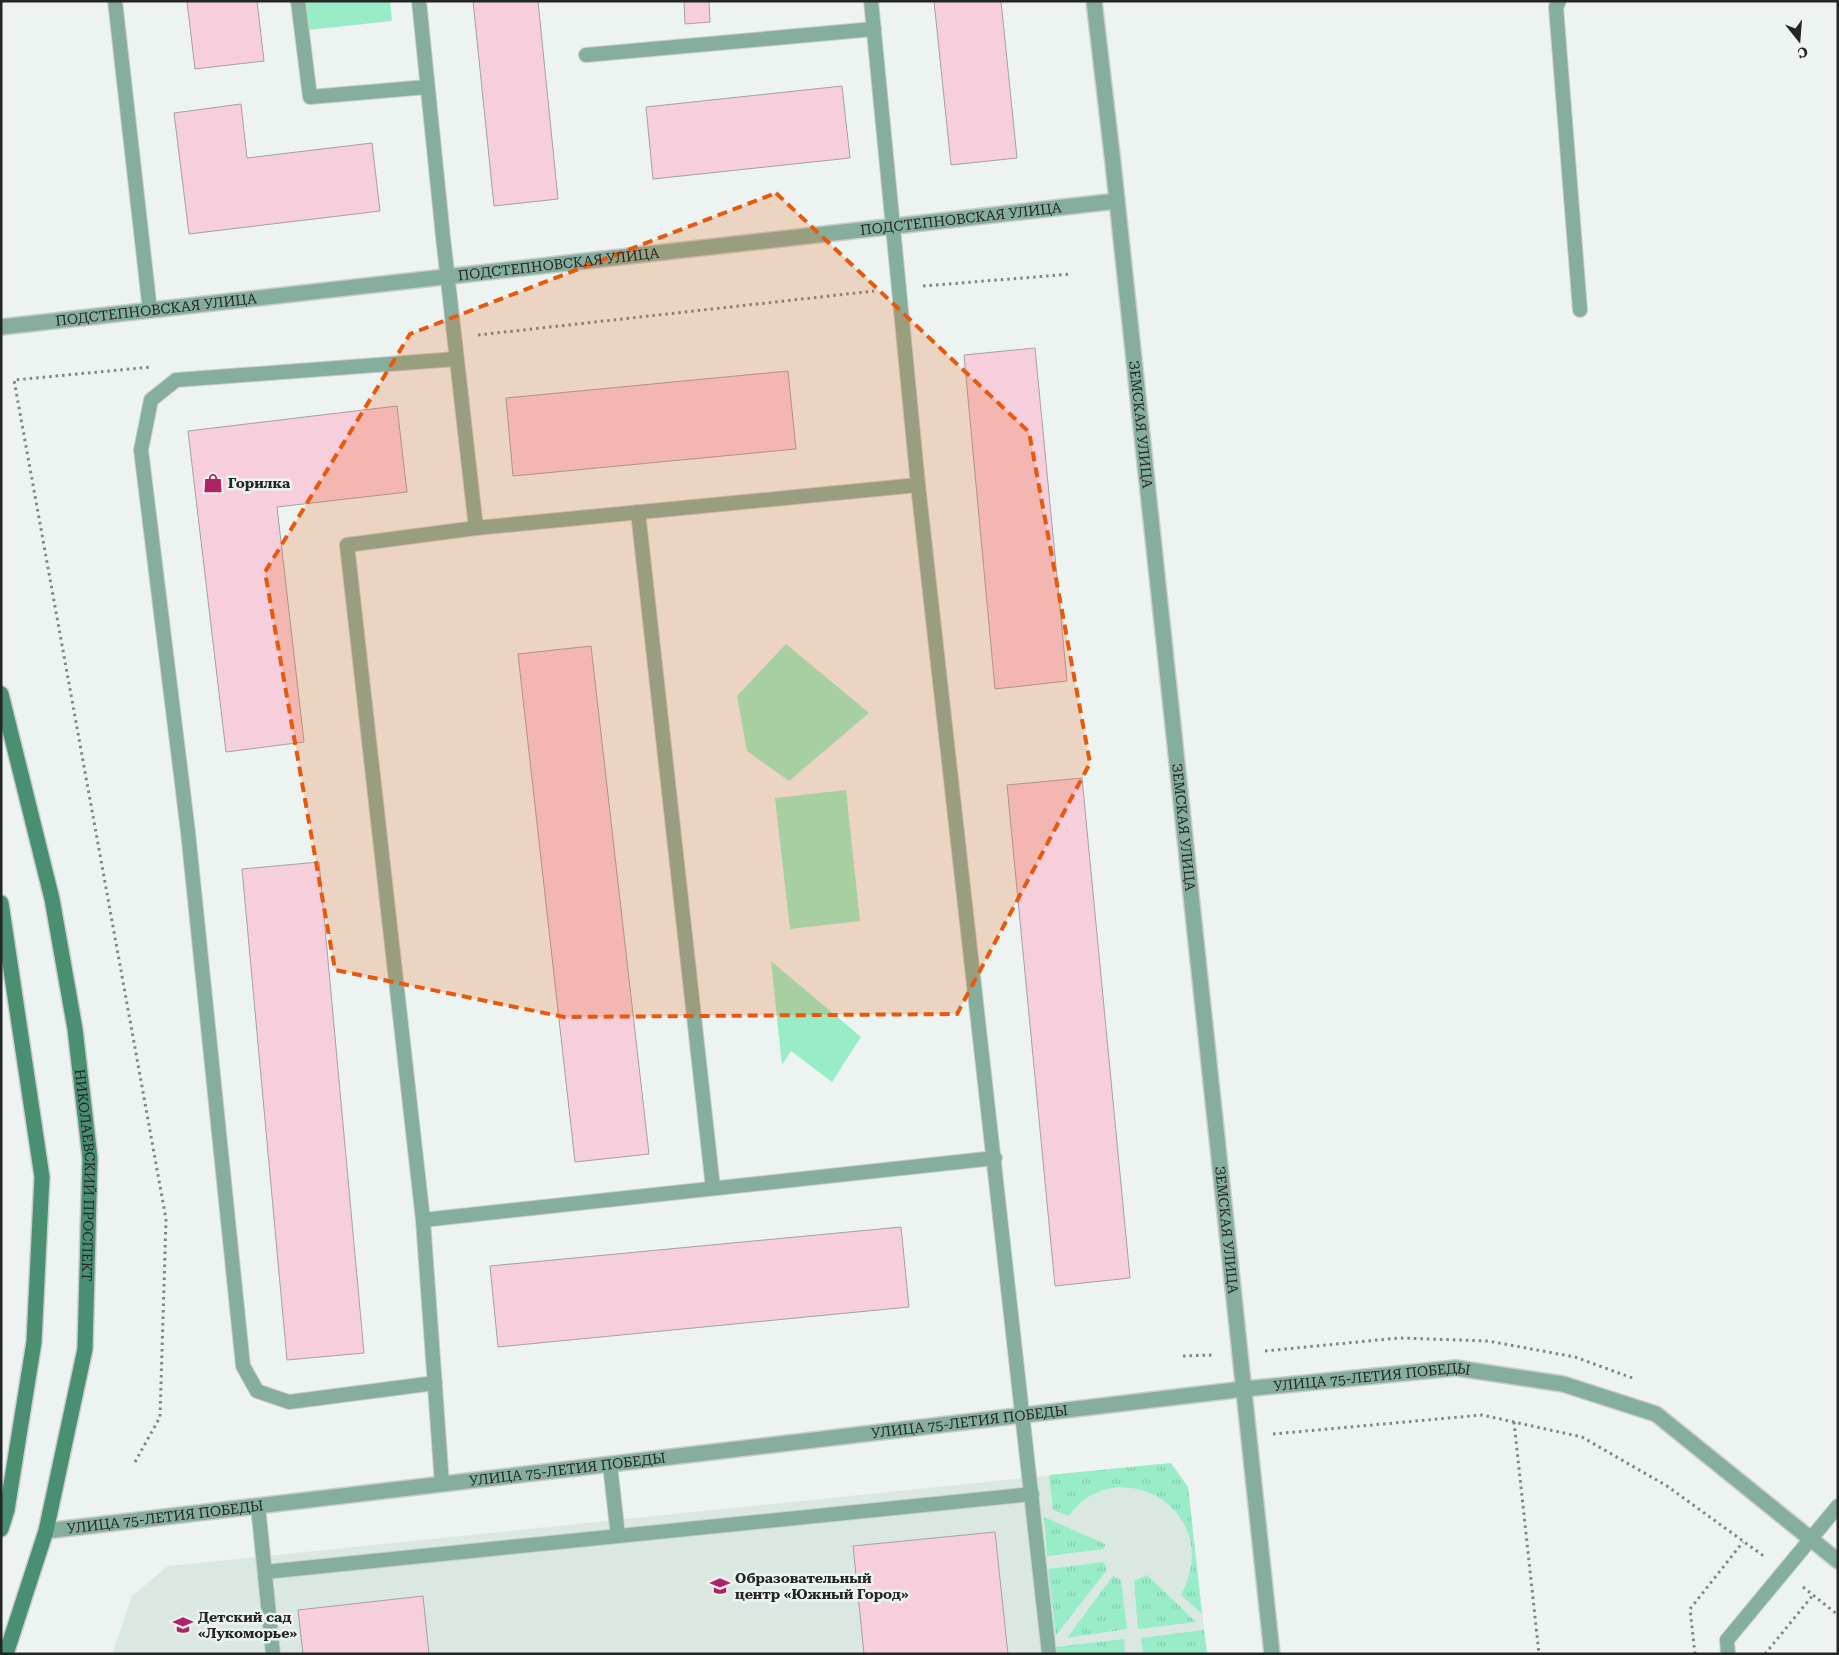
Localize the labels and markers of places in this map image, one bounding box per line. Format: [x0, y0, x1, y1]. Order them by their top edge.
shop icon: Горилка [202, 472, 224, 494]
place label: Горилка [228, 475, 291, 491]
place label: Образовательный центр «Южный Город» [735, 1570, 909, 1602]
school or university icon: Образовательный центр «Южный Город» [709, 1575, 731, 1597]
place label: Детский сад «Лукоморье» [198, 1609, 298, 1641]
school or university icon: Детский сад «Лукоморье» [172, 1614, 194, 1636]

